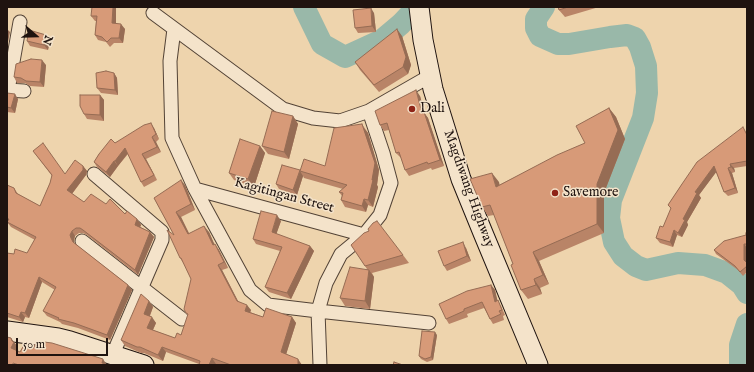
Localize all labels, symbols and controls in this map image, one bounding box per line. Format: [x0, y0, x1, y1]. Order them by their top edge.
north arrow [16, 16, 56, 56]
text: N [39, 33, 55, 47]
place label: Dali [420, 101, 445, 117]
marker: Dali [407, 104, 417, 114]
street label: Magdiwang Highway [439, 128, 497, 250]
street label: Kagitingan Street [232, 175, 336, 217]
place label: Savemore [563, 185, 618, 201]
marker: Savemore [550, 188, 560, 198]
scale bar [18, 330, 110, 356]
text: 50 m [23, 337, 45, 352]

